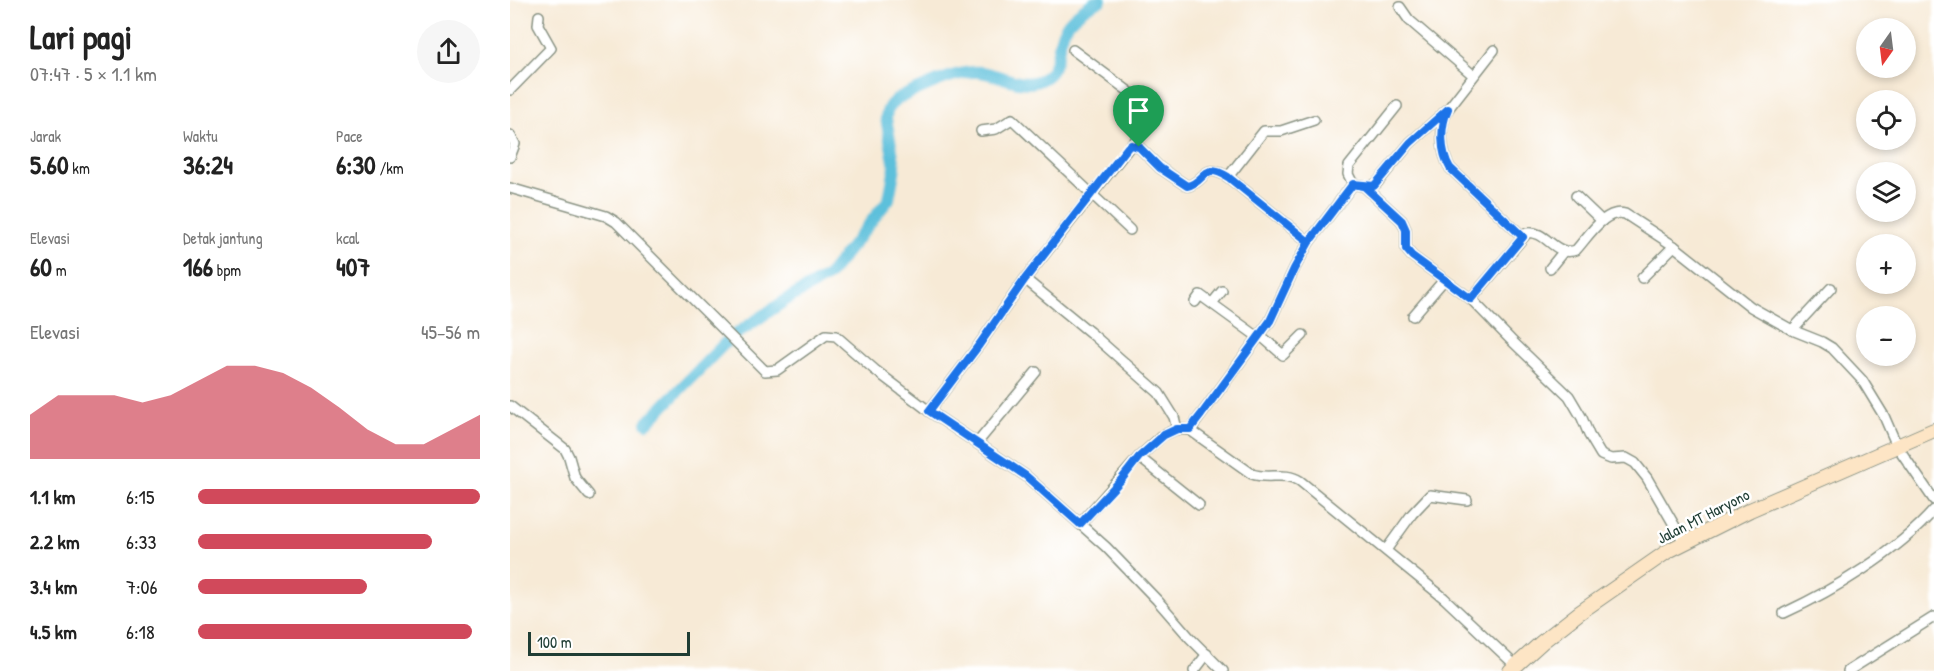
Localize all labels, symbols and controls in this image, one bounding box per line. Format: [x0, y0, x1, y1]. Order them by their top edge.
text: Lari pagi [30, 15, 132, 59]
north arrow [1856, 18, 1916, 78]
map controls [1856, 18, 1916, 366]
button: share [417, 20, 480, 83]
text: 07:47 · 5 × 1.1 km [30, 60, 157, 87]
pin [1113, 85, 1164, 147]
button: locate [1856, 90, 1916, 150]
icon: arrive [1122, 94, 1155, 127]
text: Jarak [30, 125, 61, 147]
text: Waktu [183, 125, 218, 147]
text: Pace [336, 125, 363, 147]
text: 5.60 [30, 147, 69, 182]
text: 36:24 [183, 147, 233, 182]
text: 6:30 [336, 147, 376, 182]
text: km [69, 157, 90, 179]
text: /km [376, 157, 404, 179]
button: layers [1856, 162, 1916, 222]
text: Elevasi [30, 227, 70, 249]
text: Detak jantung [183, 227, 263, 249]
text: kcal [336, 227, 359, 249]
button: + [1856, 234, 1916, 294]
text: 60 [30, 249, 52, 284]
text: 166 [183, 249, 213, 284]
text: 407 [336, 249, 370, 284]
text: m [52, 259, 67, 281]
text: bpm [213, 259, 241, 281]
button: − [1856, 306, 1916, 366]
text: Elevasi [30, 318, 80, 345]
text: 45–56 m [421, 318, 480, 345]
text: 1.1 km [30, 483, 75, 510]
text: 6:15 [126, 483, 154, 510]
street label: Jalan MT Haryono [1653, 483, 1754, 549]
text: 2.2 km [30, 528, 80, 555]
text: 6:33 [126, 528, 157, 555]
text: 3.4 km [30, 573, 77, 600]
text: 7:06 [126, 573, 157, 600]
text: 4.5 km [30, 618, 77, 645]
text: 6:18 [126, 618, 155, 645]
scale bar [528, 629, 690, 656]
text: 100 m [537, 631, 572, 653]

